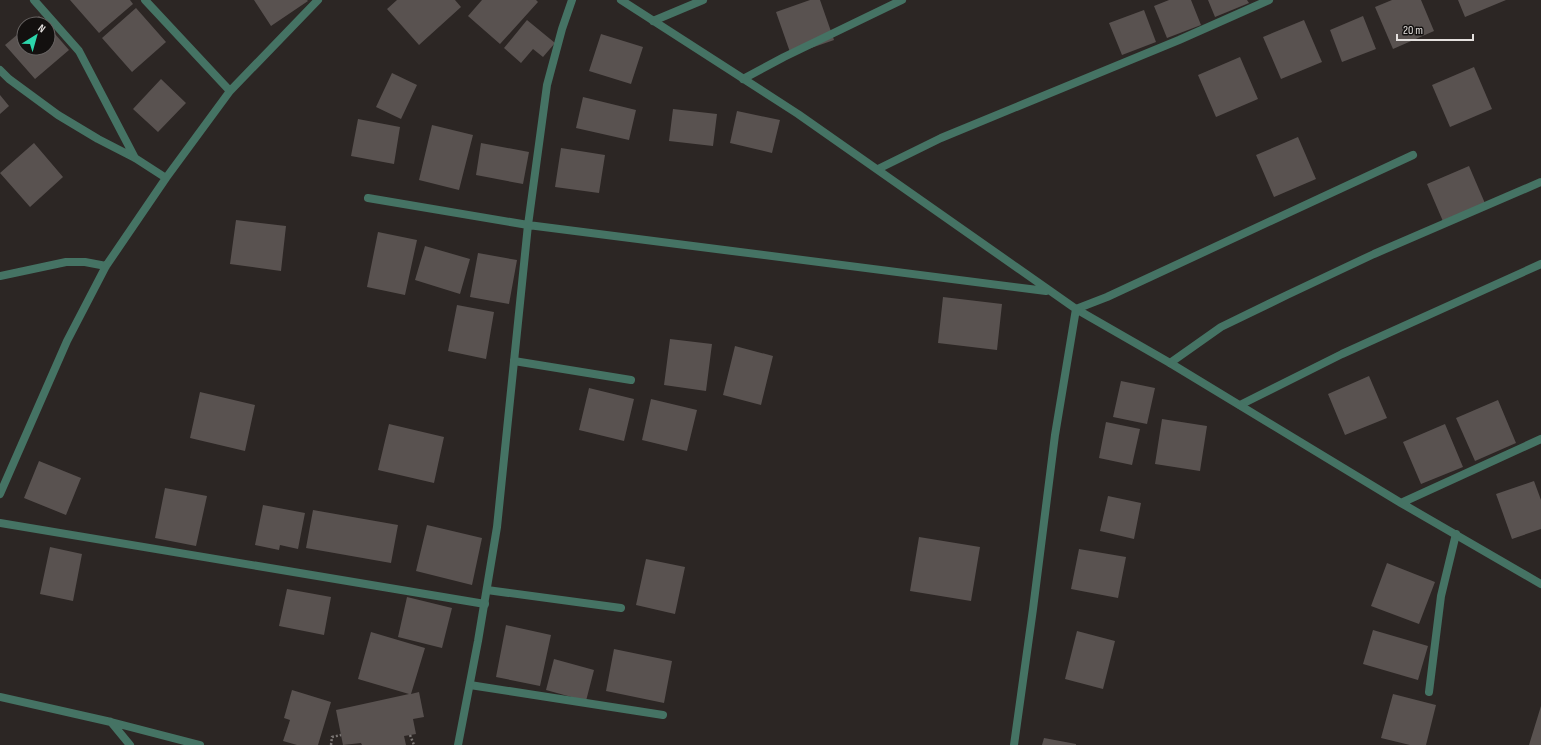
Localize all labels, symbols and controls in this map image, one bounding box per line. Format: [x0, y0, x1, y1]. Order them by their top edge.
north arrow [16, 16, 56, 56]
scale bar [1397, 16, 1473, 42]
text: N [35, 21, 48, 35]
text: 20 m [1403, 23, 1423, 38]

